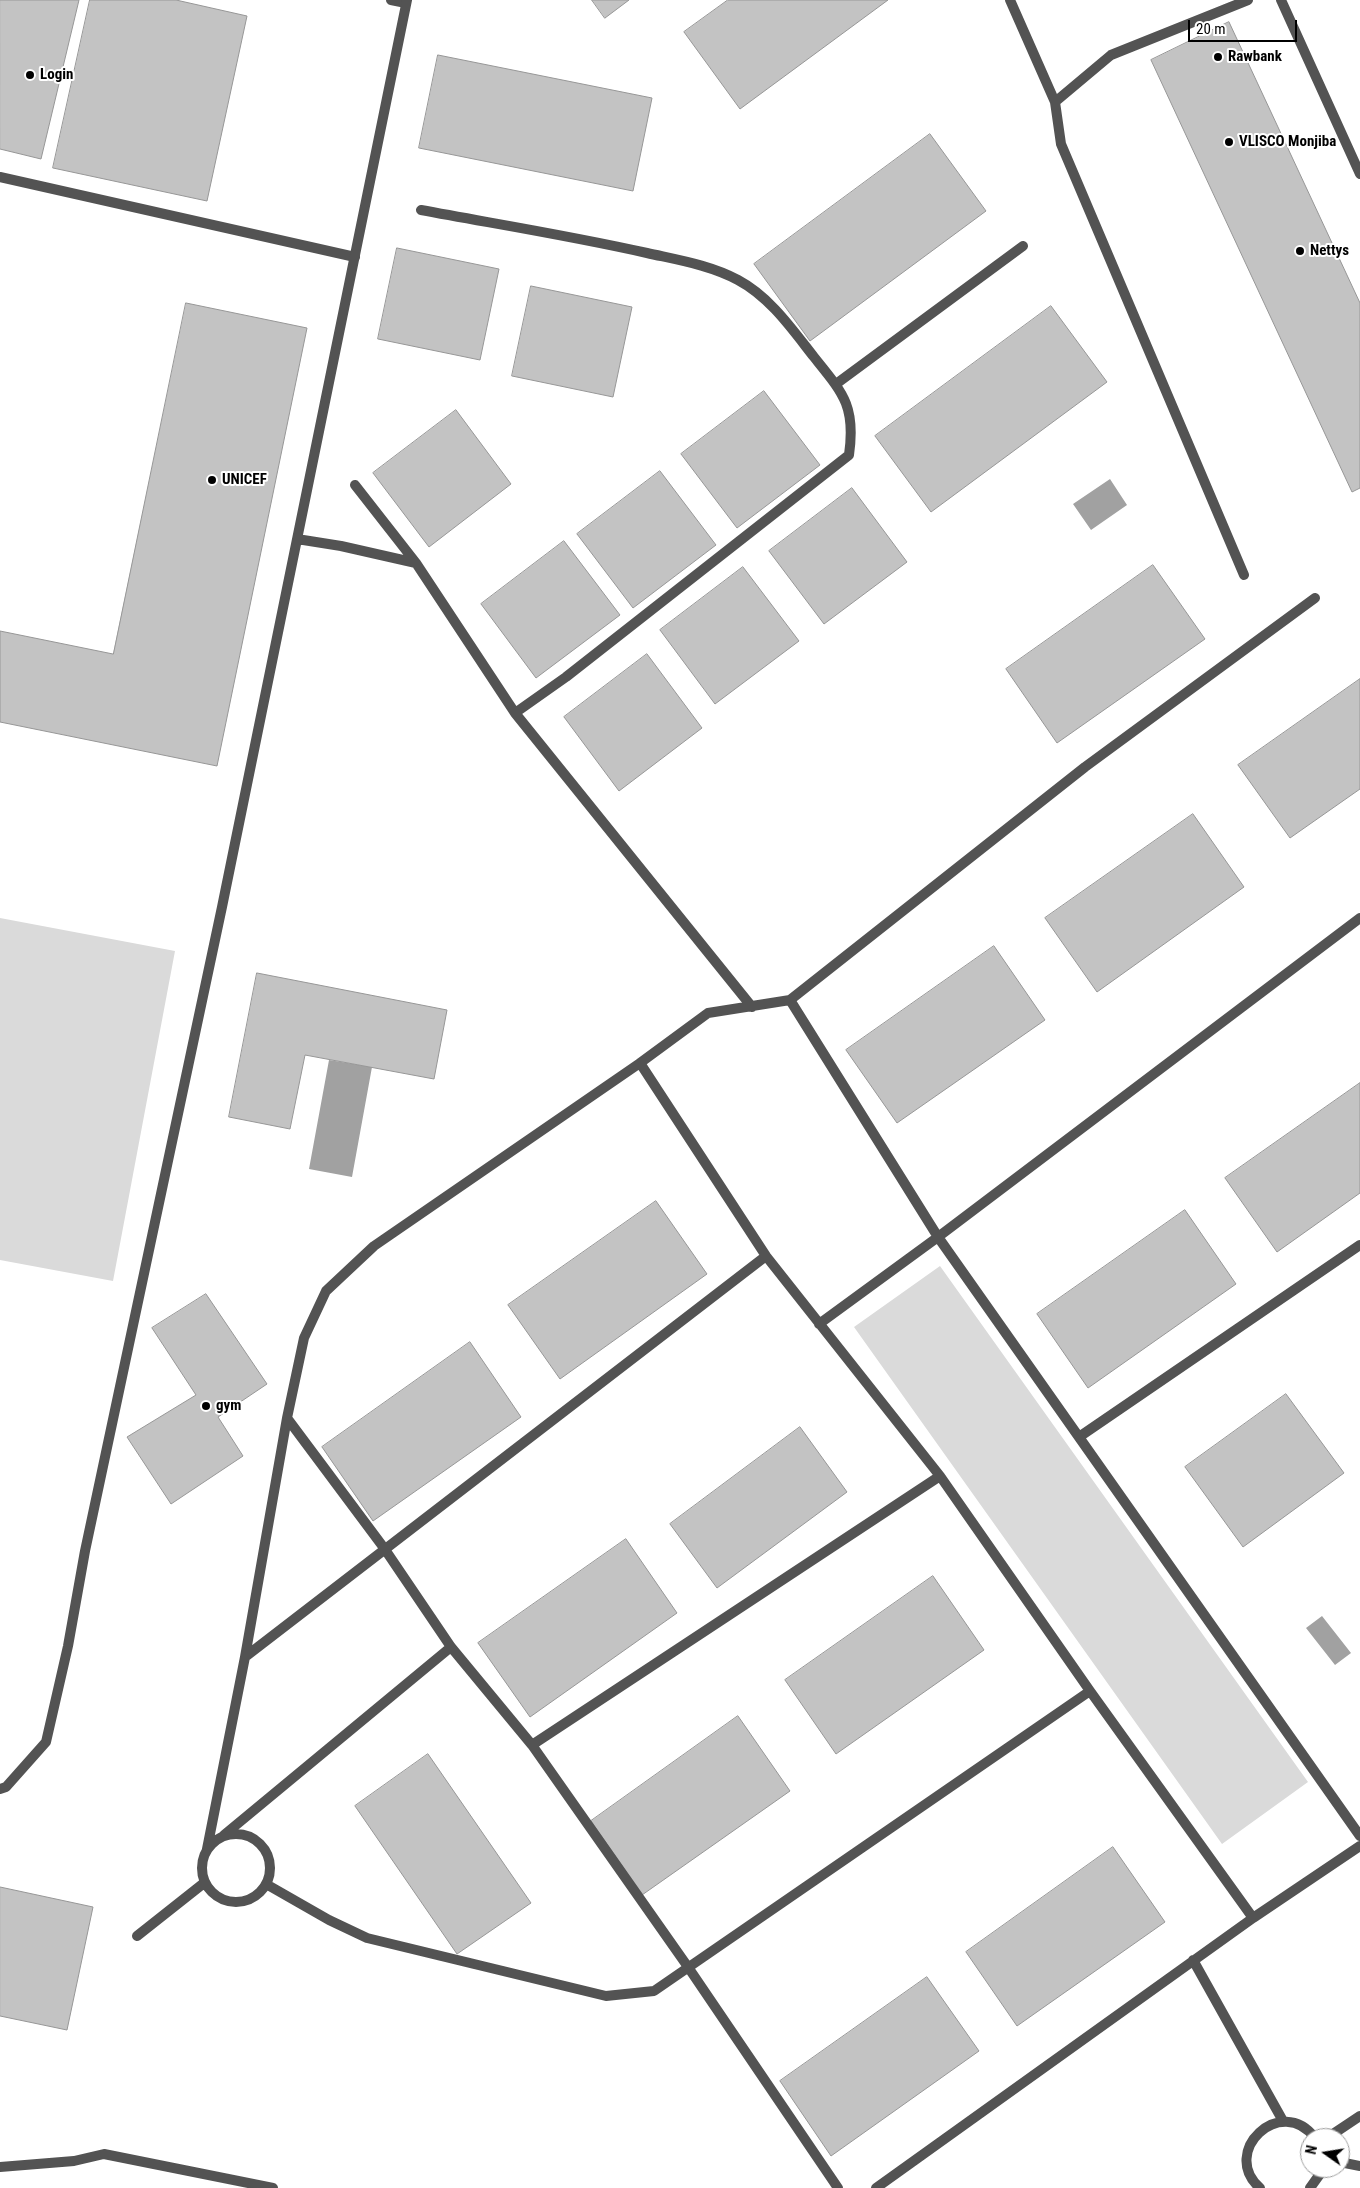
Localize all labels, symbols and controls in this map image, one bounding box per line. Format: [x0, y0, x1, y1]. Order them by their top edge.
scale bar [1190, 10, 1299, 42]
text: 20 m [1196, 20, 1226, 38]
place label: Rawbank [1228, 48, 1282, 66]
marker: Rawbank [1212, 51, 1224, 63]
place label: Login [40, 66, 73, 84]
marker: Login [24, 69, 36, 81]
place label: VLISCO Monjiba [1239, 133, 1336, 151]
marker: VLISCO Monjiba [1223, 136, 1235, 148]
place label: Nettys [1310, 242, 1349, 260]
marker: Nettys [1294, 245, 1306, 257]
place label: UNICEF [222, 471, 267, 489]
marker: UNICEF [206, 474, 218, 486]
place label: gym [216, 1397, 241, 1415]
marker: gym [200, 1400, 212, 1412]
north arrow [1300, 2128, 1350, 2178]
text: N [1303, 2144, 1320, 2156]

